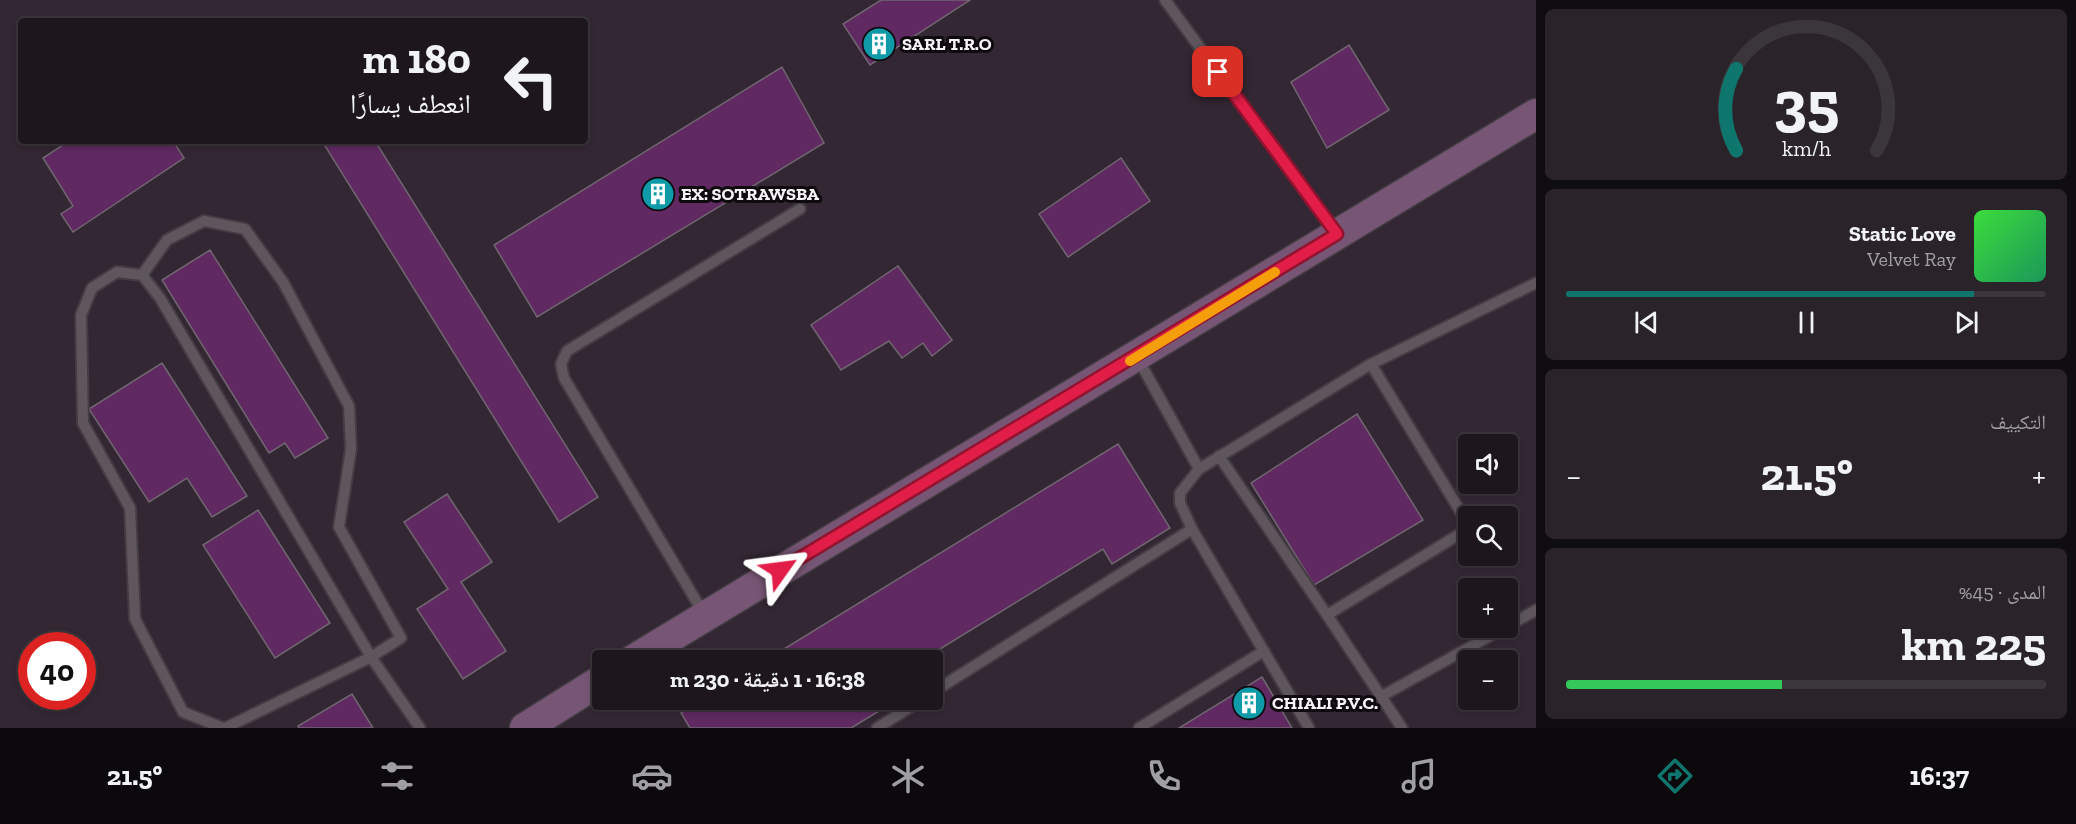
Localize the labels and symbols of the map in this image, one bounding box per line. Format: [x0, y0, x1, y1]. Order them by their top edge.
building icon: SARL T.R.O [861, 26, 897, 62]
place label: SARL T.R.O [902, 33, 992, 55]
pin [1192, 46, 1243, 97]
building icon: EX: SOTRAWSBA [640, 176, 676, 212]
place label: EX: SOTRAWSBA [681, 183, 820, 205]
position arrow [748, 538, 812, 602]
speed limit sign: 40 [18, 632, 96, 710]
building icon: CHIALI P.V.C. [1231, 685, 1267, 721]
place label: CHIALI P.V.C. [1272, 692, 1378, 714]

